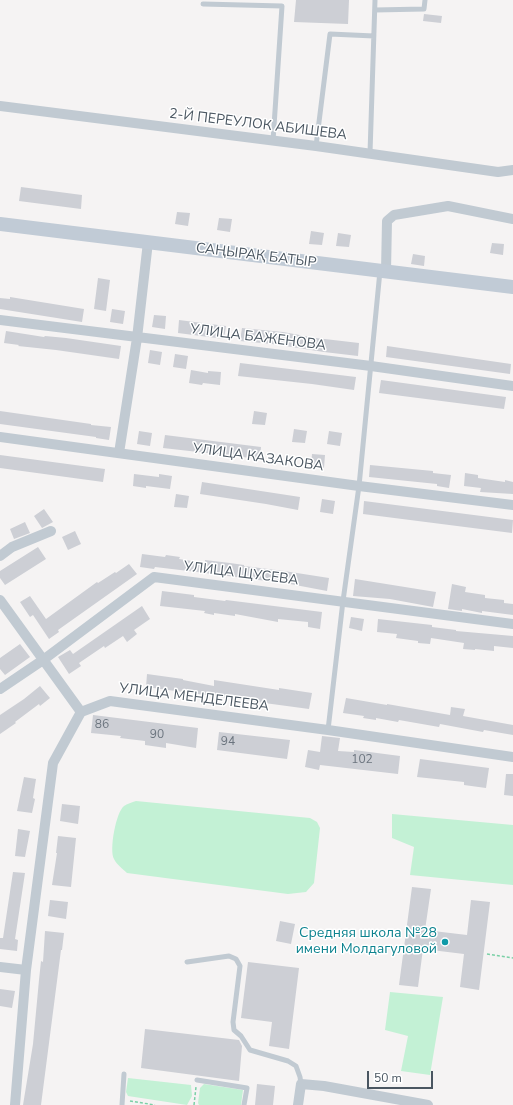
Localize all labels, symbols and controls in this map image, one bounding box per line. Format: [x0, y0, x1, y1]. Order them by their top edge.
street label: 2-Й ПЕРЕУЛОК АБИШЕВА [168, 106, 348, 144]
street label: САҢЫРАҚ БАТЫР [195, 240, 317, 272]
street label: УЛИЦА БАЖЕНОВА [189, 321, 327, 355]
street label: УЛИЦА КАЗАКОВА [192, 441, 324, 475]
street label: УЛИЦА ЩУСЕВА [183, 559, 299, 589]
street label: УЛИЦА МЕНДЕЛЕЕВА [118, 680, 270, 716]
house number: 86 [95, 718, 109, 732]
house number: 90 [150, 728, 164, 742]
house number: 94 [221, 735, 235, 749]
house number: 102 [351, 753, 373, 767]
place label: Средняя школа №28 имени Молдагуловой [296, 926, 437, 958]
marker: Средняя школа №28 имени Молдагуловой [440, 937, 450, 947]
scale bar [369, 1063, 435, 1089]
text: 50 m [374, 1070, 402, 1086]

